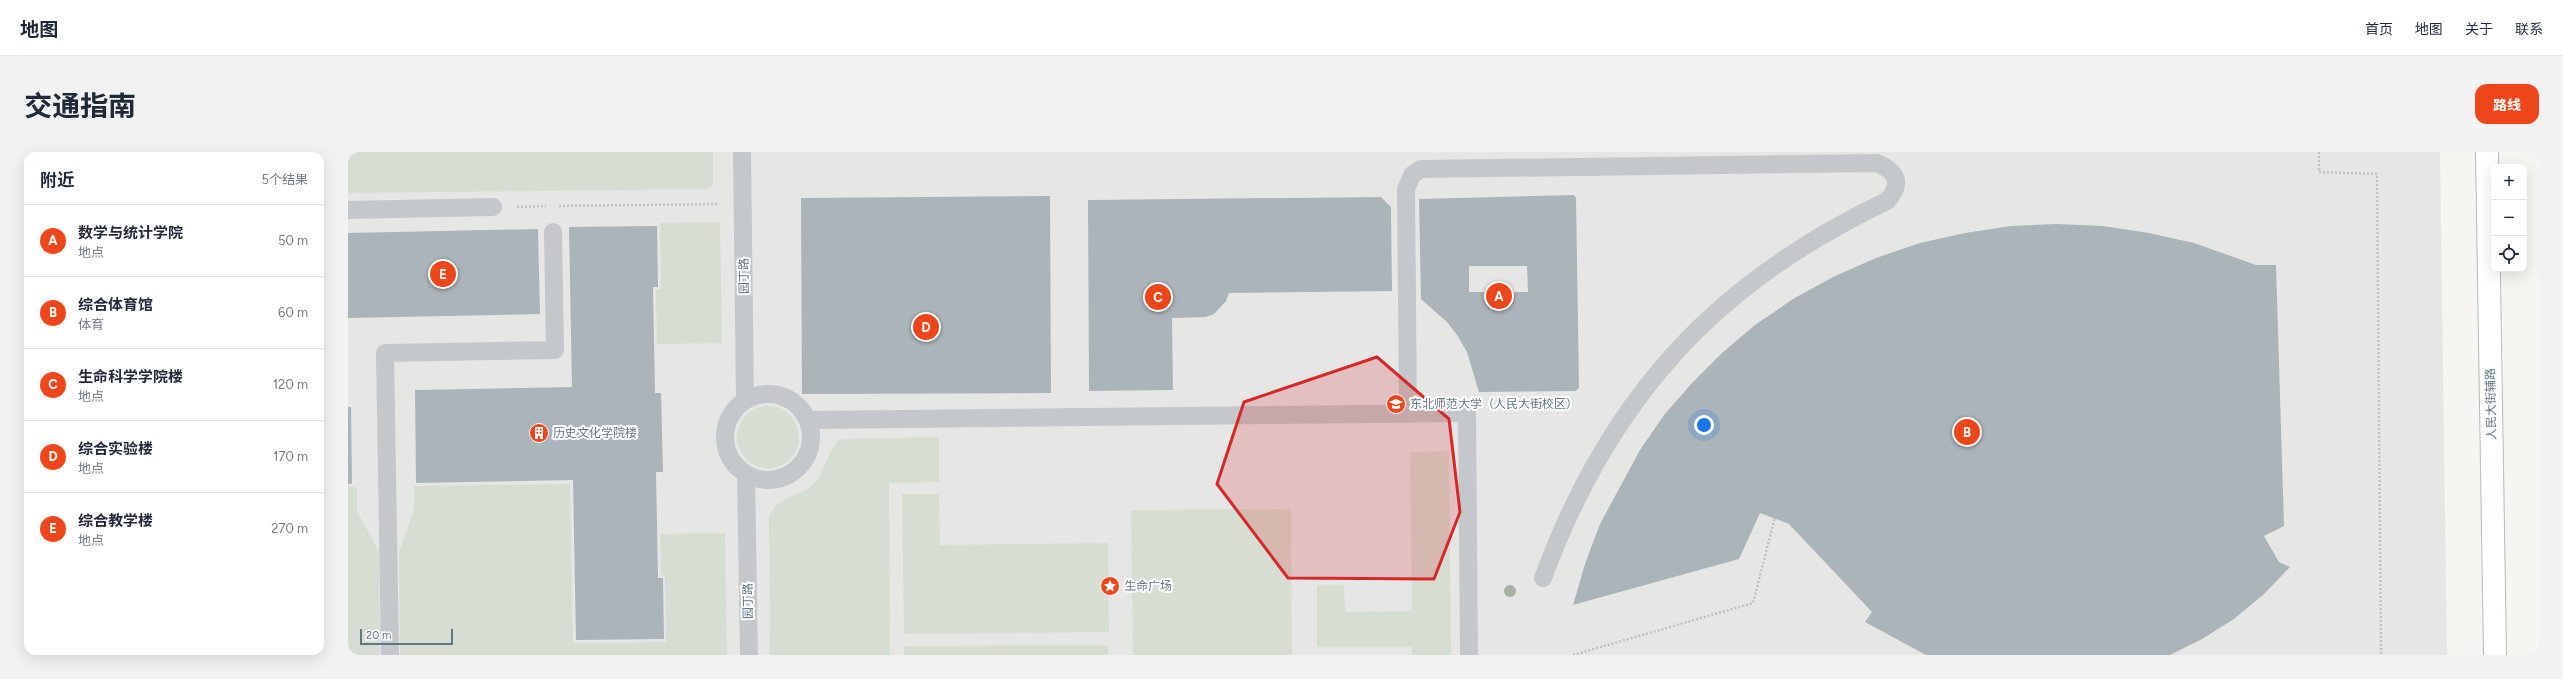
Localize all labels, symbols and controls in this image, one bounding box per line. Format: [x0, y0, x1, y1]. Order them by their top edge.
text: 地图 [20, 18, 58, 41]
text: 首页 [2365, 21, 2393, 38]
text: 地图 [2415, 21, 2443, 38]
text: 关于 [2465, 21, 2493, 38]
text: 联系 [2515, 21, 2543, 38]
button: 路线 [2475, 84, 2539, 124]
text: 交通指南 [24, 89, 136, 123]
map controls [2491, 164, 2527, 272]
button: + [2491, 164, 2527, 200]
text: 附近 [40, 170, 74, 190]
text: 5个结果 [262, 172, 308, 187]
button: − [2491, 200, 2527, 236]
text: 数学与统计学院 [78, 224, 183, 242]
text: A [48, 233, 58, 248]
text: 50 m [278, 233, 308, 248]
button: locate [2491, 236, 2527, 272]
text: 地点 [78, 245, 104, 260]
street label: 园丁路 [737, 258, 751, 294]
pin: E [430, 259, 456, 289]
pin: A [1486, 281, 1512, 311]
pin: C [1145, 282, 1171, 312]
text: 综合体育馆 [78, 296, 153, 314]
text: B [49, 305, 57, 320]
text: 60 m [278, 305, 308, 320]
pin: D [913, 312, 939, 342]
text: 体育 [78, 317, 104, 332]
text: 生命科学学院楼 [78, 368, 183, 386]
street label: 人民大街辅路 [2483, 368, 2499, 440]
text: C [48, 377, 58, 392]
text: 120 m [273, 377, 308, 392]
text: 地点 [78, 389, 104, 404]
school or university icon: 东北师范大学（人民大街校区） [1385, 393, 1407, 415]
place label: 东北师范大学（人民大街校区） [1410, 397, 1578, 411]
your location [1694, 415, 1714, 435]
pin: B [1954, 417, 1980, 447]
building icon: 历史文化学院楼 [528, 422, 550, 444]
place label: 历史文化学院楼 [553, 426, 637, 440]
text: 综合实验楼 [78, 440, 153, 458]
text: D [48, 449, 58, 464]
text: 170 m [273, 449, 308, 464]
text: 地点 [78, 461, 104, 476]
text: 综合教学楼 [78, 512, 153, 530]
text: E [49, 521, 57, 536]
text: 270 m [271, 521, 308, 536]
text: 地点 [78, 533, 104, 548]
place icon: 生命广场 [1099, 575, 1121, 597]
place label: 生命广场 [1124, 579, 1172, 593]
street label: 园丁路 [741, 583, 755, 619]
scale bar [360, 627, 453, 646]
text: 20 m [366, 629, 391, 642]

